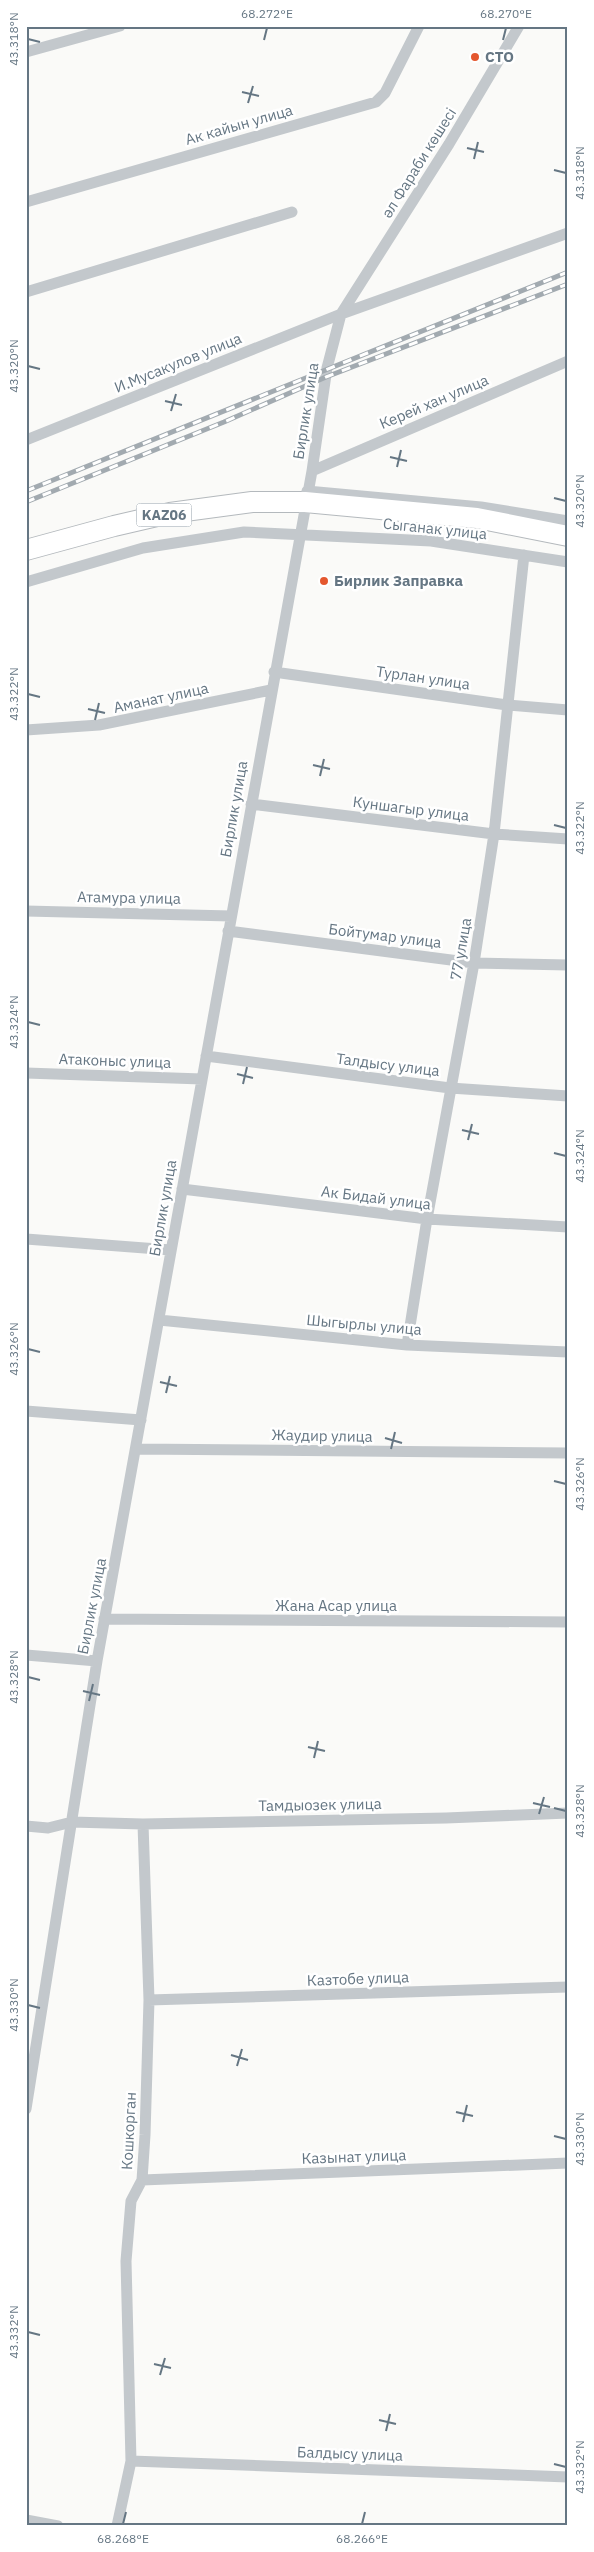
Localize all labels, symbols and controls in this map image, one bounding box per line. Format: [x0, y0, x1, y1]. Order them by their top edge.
text: 68.272°E [241, 6, 293, 21]
text: 68.270°E [480, 6, 532, 21]
text: 43.318°N [6, 12, 21, 66]
place label: СТО [485, 47, 514, 66]
marker: СТО [469, 51, 481, 63]
street label: Ак кайын улица [183, 100, 295, 149]
street label: әл Фараби көшесі [377, 104, 460, 221]
text: 43.318°N [572, 146, 587, 200]
street label: И.Мусакулов улица [111, 328, 244, 397]
text: 43.320°N [6, 339, 21, 393]
street label: Бирлик улица [288, 361, 323, 461]
street label: Керей хан улица [376, 370, 491, 433]
text: 43.320°N [572, 474, 587, 528]
road number: KАZ06 [136, 504, 192, 526]
street label: Сыганак улица [382, 514, 488, 543]
place label: Бирлик Заправка [334, 571, 463, 590]
marker: Бирлик Заправка [318, 575, 330, 587]
street label: Турлан улица [375, 662, 471, 693]
text: 43.322°N [6, 667, 21, 721]
street label: Аманат улица [112, 678, 210, 717]
street label: Бирлик улица [216, 759, 251, 859]
street label: Куншагыр улица [352, 792, 470, 825]
text: 43.322°N [572, 801, 587, 855]
street label: Атамура улица [77, 887, 181, 908]
street label: 77 улица [446, 916, 475, 982]
street label: Бойтумар улица [327, 919, 443, 952]
text: 43.324°N [6, 995, 21, 1049]
street label: Атаконыс улица [58, 1049, 172, 1072]
street label: Талдысу улица [335, 1049, 441, 1080]
text: 43.324°N [572, 1129, 587, 1183]
street label: Бирлик улица [145, 1158, 180, 1258]
street label: Ак Бидай улица [320, 1181, 432, 1214]
street label: Шыгырлы улица [306, 1310, 422, 1339]
text: 43.326°N [6, 1322, 21, 1376]
street label: Жаудир улица [271, 1425, 373, 1446]
text: 43.326°N [572, 1457, 587, 1511]
street label: Бирлик улица [73, 1556, 110, 1656]
street label: Жана Асар улица [275, 1596, 397, 1615]
text: 43.328°N [6, 1650, 21, 1704]
text: 43.328°N [572, 1784, 587, 1838]
street label: Тамдыозек улица [258, 1794, 382, 1815]
street label: Казтобе улица [307, 1967, 409, 1990]
text: 43.330°N [6, 1978, 21, 2032]
street label: Кошкорган [117, 2091, 140, 2171]
text: 43.330°N [572, 2112, 587, 2166]
street label: Казынат улица [301, 2145, 407, 2168]
text: 43.332°N [6, 2305, 21, 2359]
text: 43.332°N [572, 2440, 587, 2494]
street label: Балдысу улица [297, 2442, 403, 2465]
text: 68.268°E [97, 2531, 149, 2546]
text: 68.266°E [336, 2531, 388, 2546]

